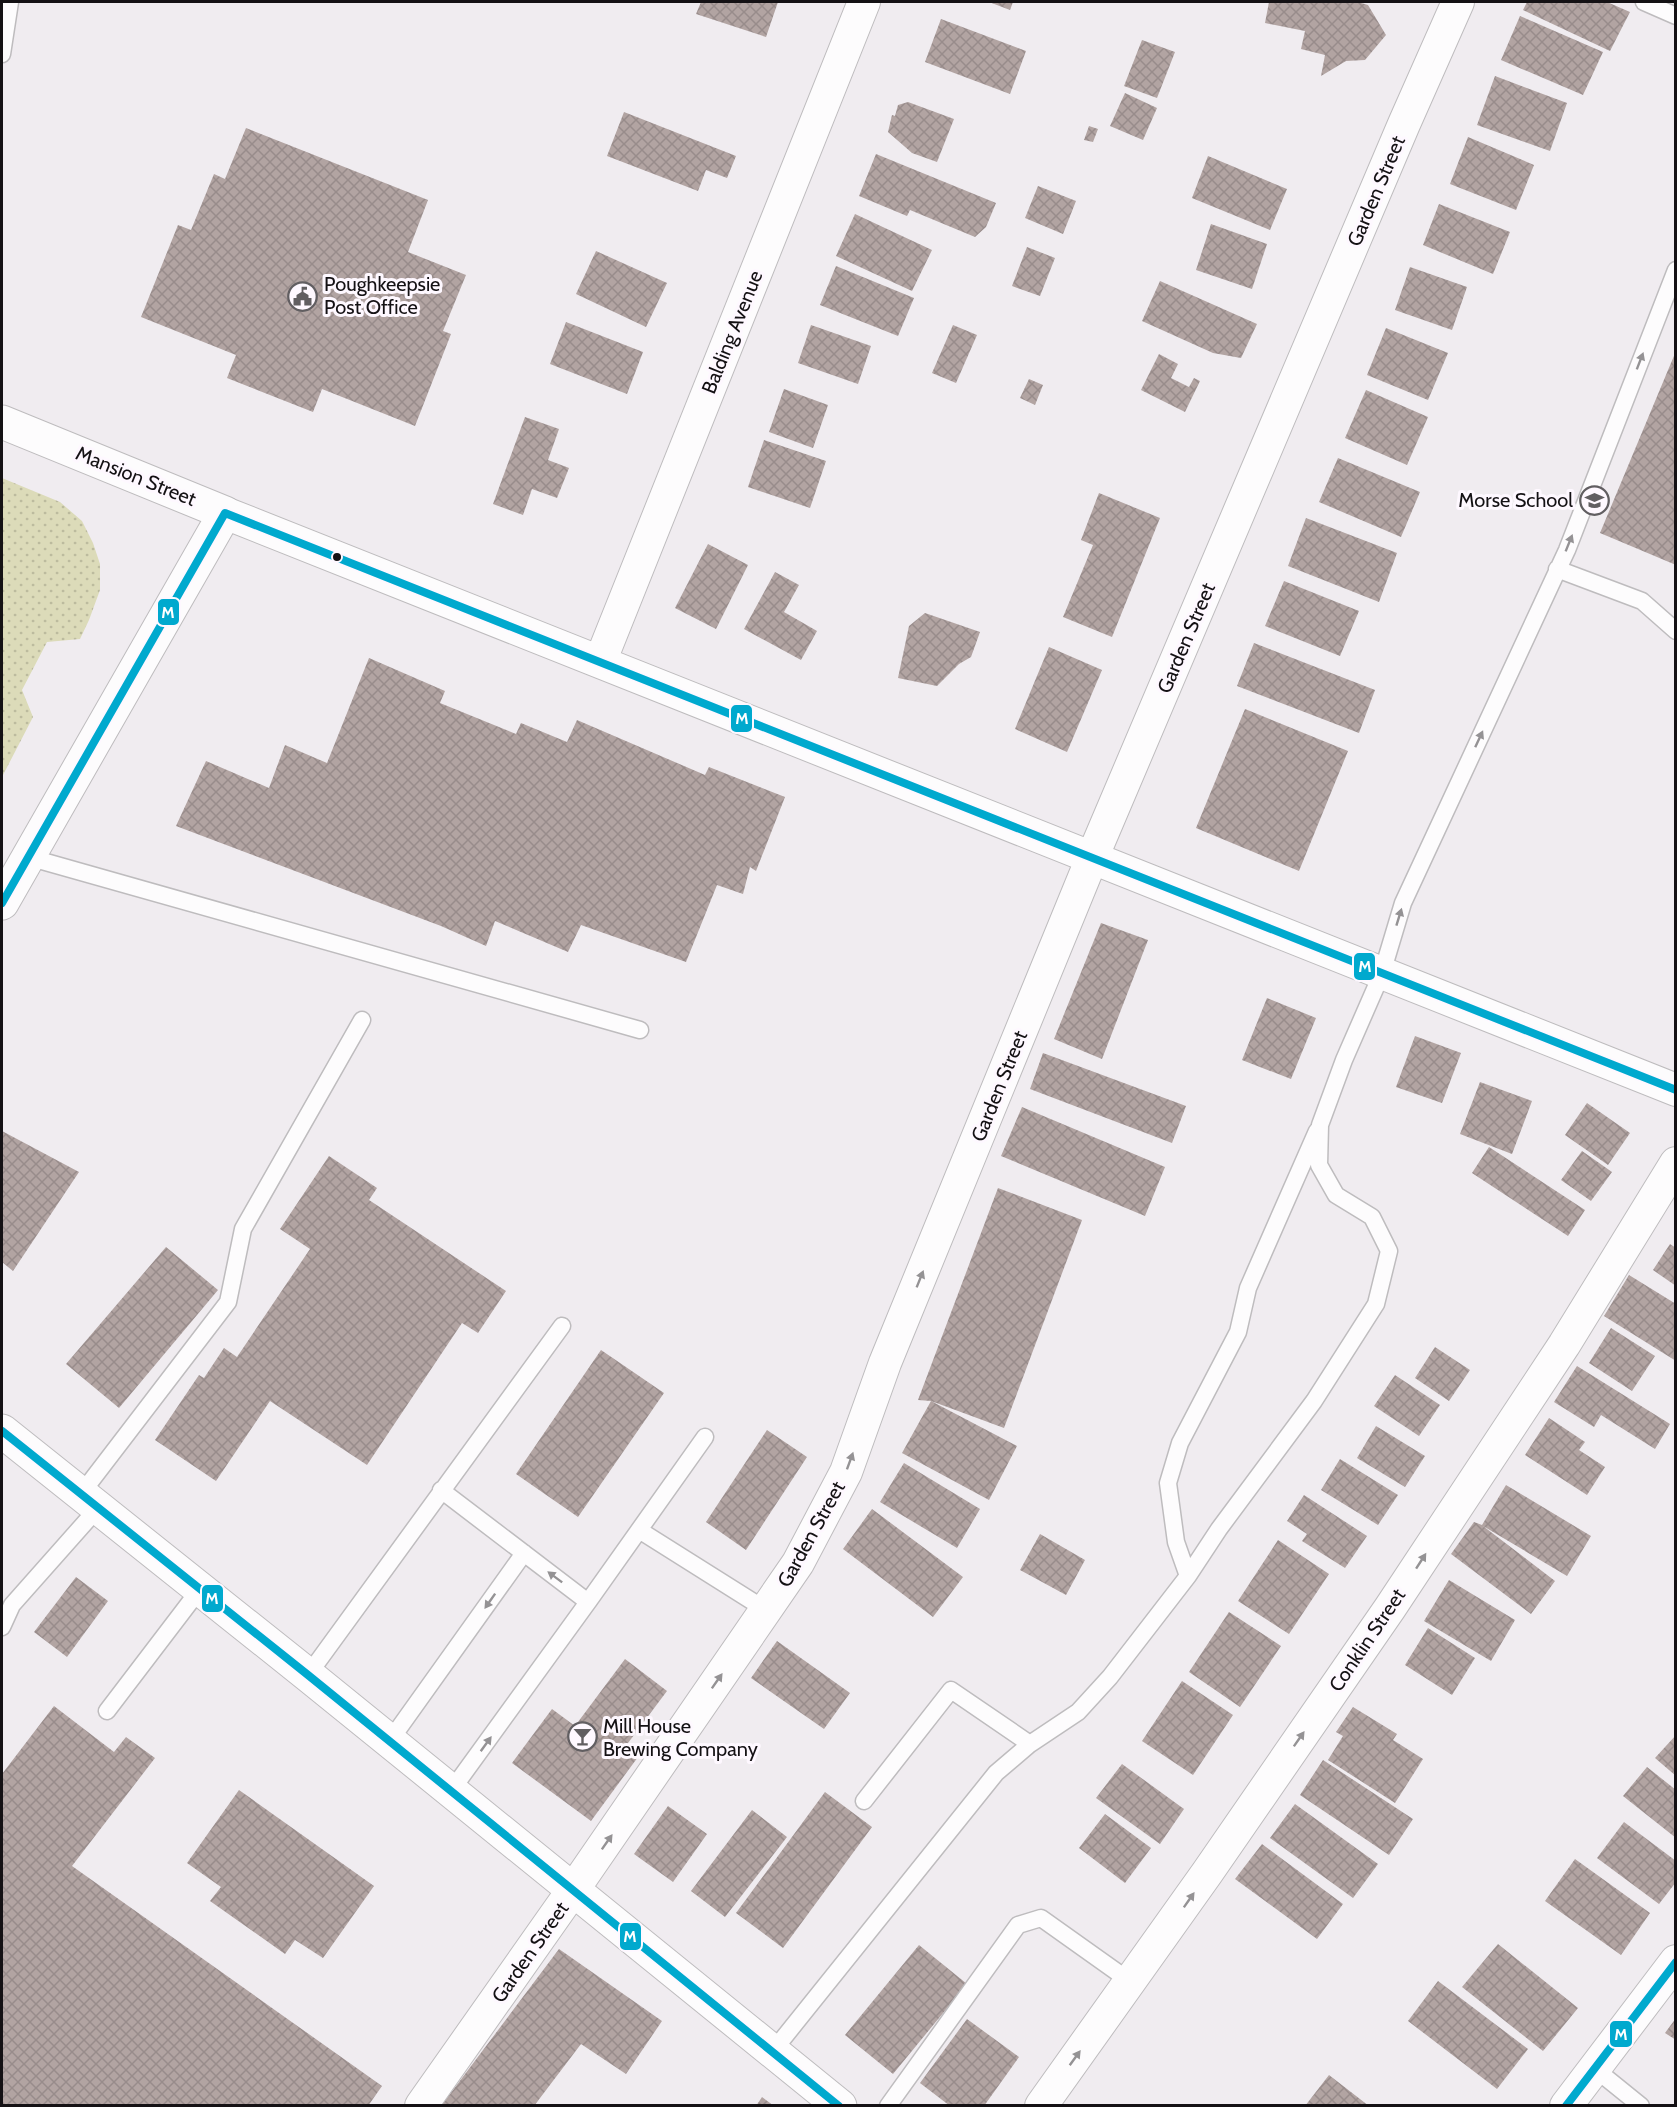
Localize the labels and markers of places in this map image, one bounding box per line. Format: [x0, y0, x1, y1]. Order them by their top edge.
place label: Poughkeepsie Post Office [324, 272, 440, 319]
public building icon: Poughkeepsie Post Office [287, 280, 319, 312]
school or university icon: Morse School [1578, 484, 1610, 516]
place label: Morse School [1458, 488, 1573, 512]
unlabelled marker [331, 551, 343, 563]
place label: Mill House Brewing Company [603, 1714, 758, 1761]
bar icon: Mill House Brewing Company [566, 1721, 598, 1753]

